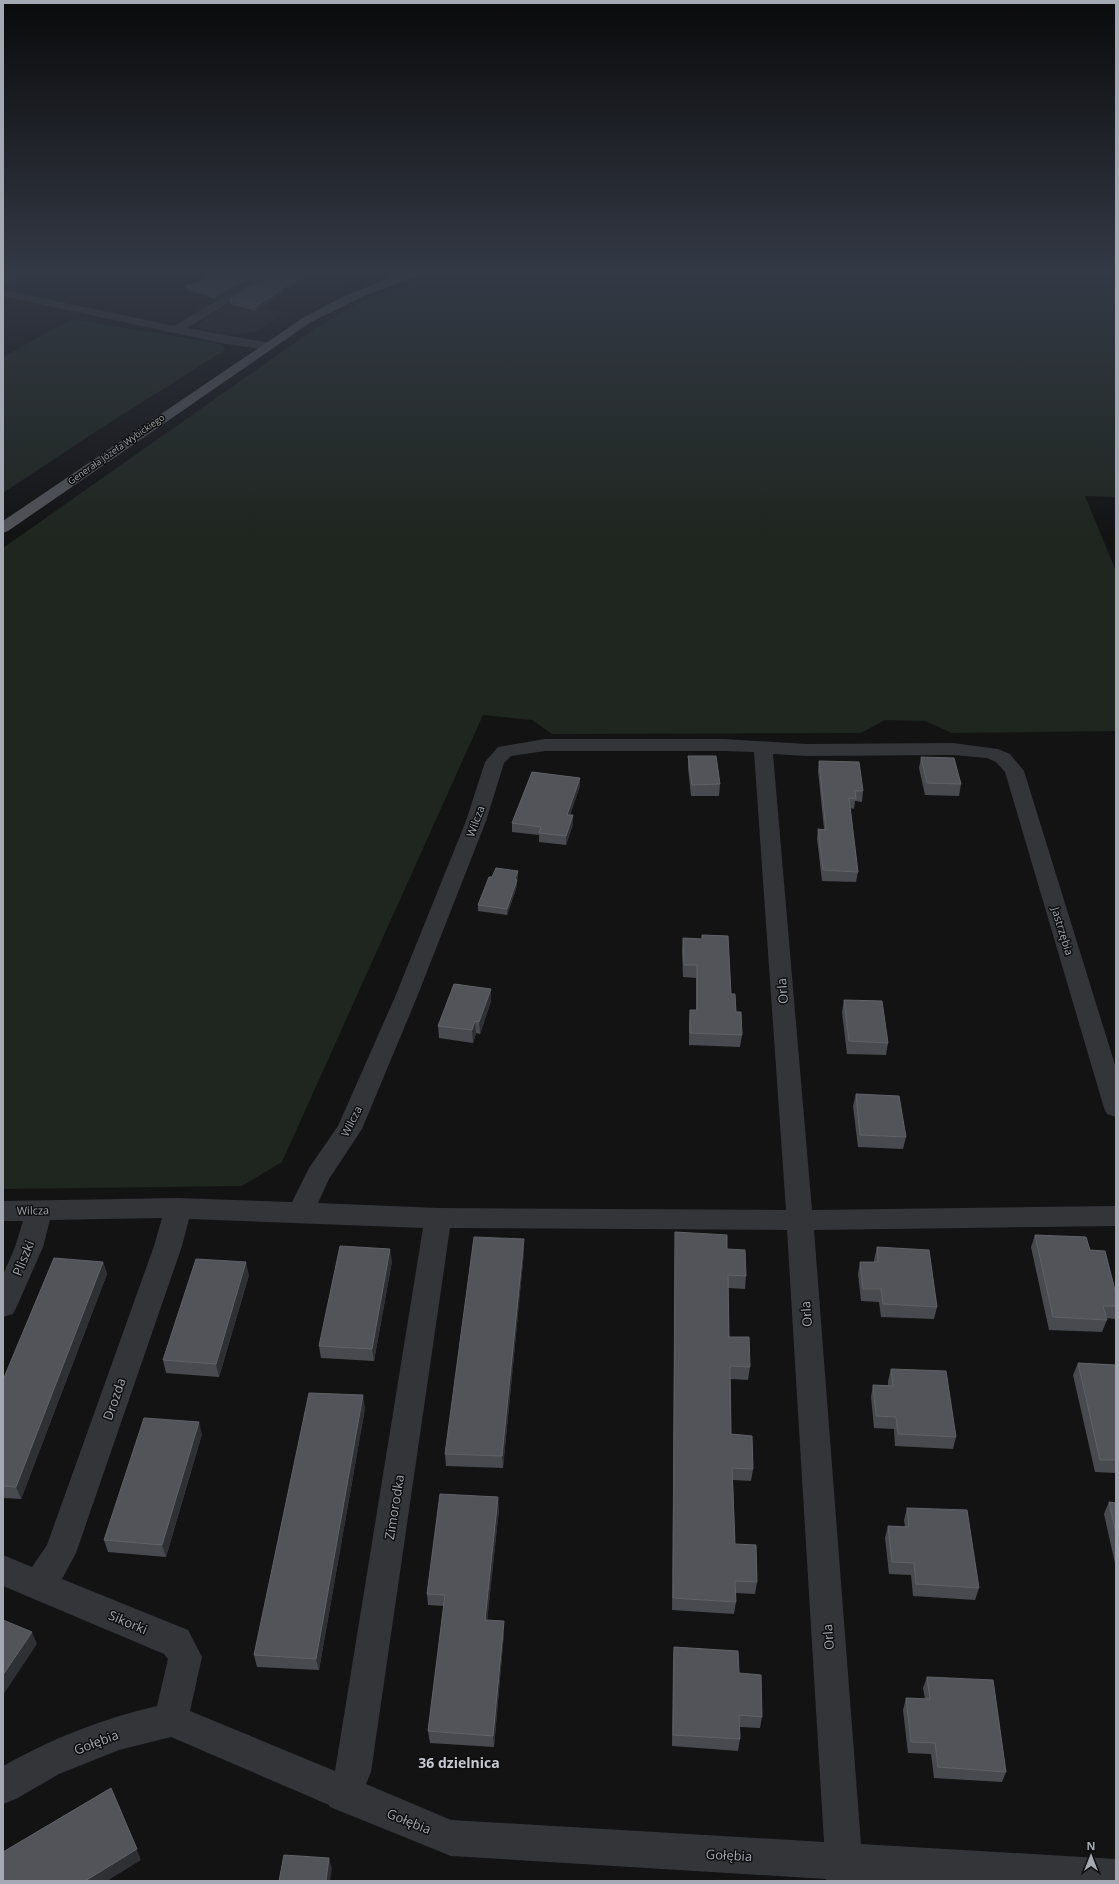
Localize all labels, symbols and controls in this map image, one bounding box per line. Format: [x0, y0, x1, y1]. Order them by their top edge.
street label: Generała Józefa Wybickiego [65, 411, 167, 487]
street label: Wilcza [462, 803, 488, 839]
street label: Jastrzębia [1048, 904, 1077, 957]
street label: Orla [772, 977, 792, 1005]
street label: Wilcza [337, 1103, 365, 1139]
street label: Wilcza [17, 1202, 49, 1218]
street label: Pliszki [8, 1238, 38, 1278]
street label: Orla [796, 1300, 816, 1328]
street label: Drozda [98, 1375, 130, 1423]
street label: Zimorodka [380, 1473, 408, 1541]
street label: Sikorki [106, 1606, 150, 1638]
street label: Orla [818, 1623, 838, 1651]
street label: Gołębia [71, 1725, 121, 1759]
district label: 36 dzielnica [418, 1753, 500, 1772]
street label: Gołębia [384, 1804, 434, 1838]
north arrow [1071, 1836, 1111, 1876]
text: N [1087, 1838, 1095, 1853]
street label: Gołębia [705, 1845, 753, 1865]

